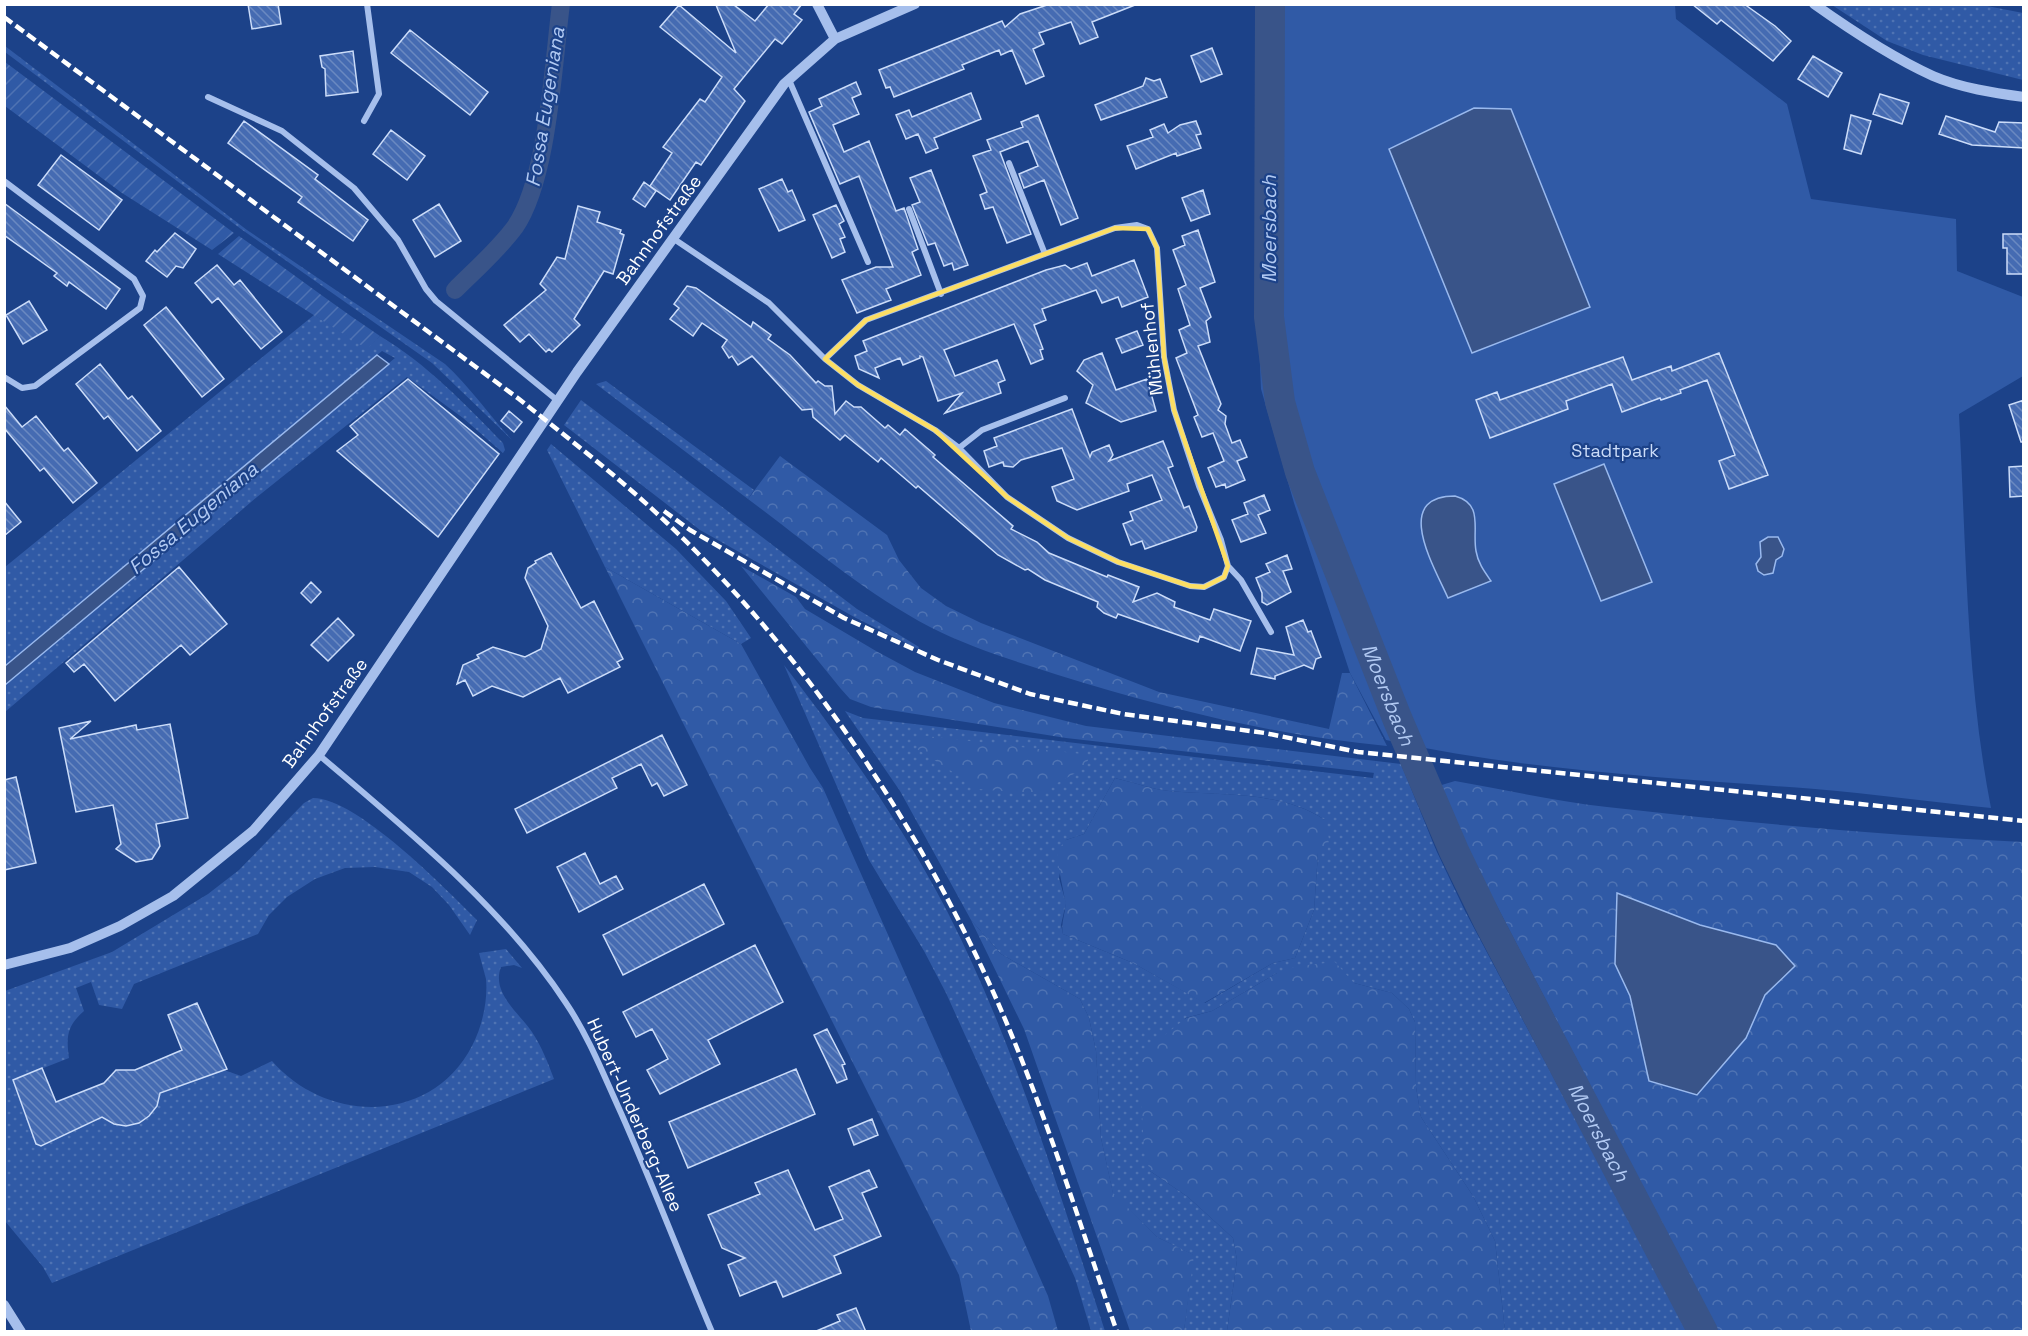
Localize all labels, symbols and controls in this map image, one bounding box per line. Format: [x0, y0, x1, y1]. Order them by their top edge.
water label: Fossa Eugeniana [520, 25, 571, 189]
street label: Bahnhofstraße [611, 170, 706, 289]
water label: Moersbach [1256, 174, 1282, 283]
street label: Mühlenhof [1135, 301, 1168, 397]
park label: Stadtpark [1571, 439, 1659, 462]
water label: Fossa Eugeniana [123, 456, 264, 580]
water label: Moersbach [1356, 640, 1421, 750]
street label: Bahnhofstraße [277, 653, 372, 772]
street label: Hubert-Underberg-Allee [582, 1014, 689, 1215]
water label: Moersbach [1562, 1079, 1635, 1187]

